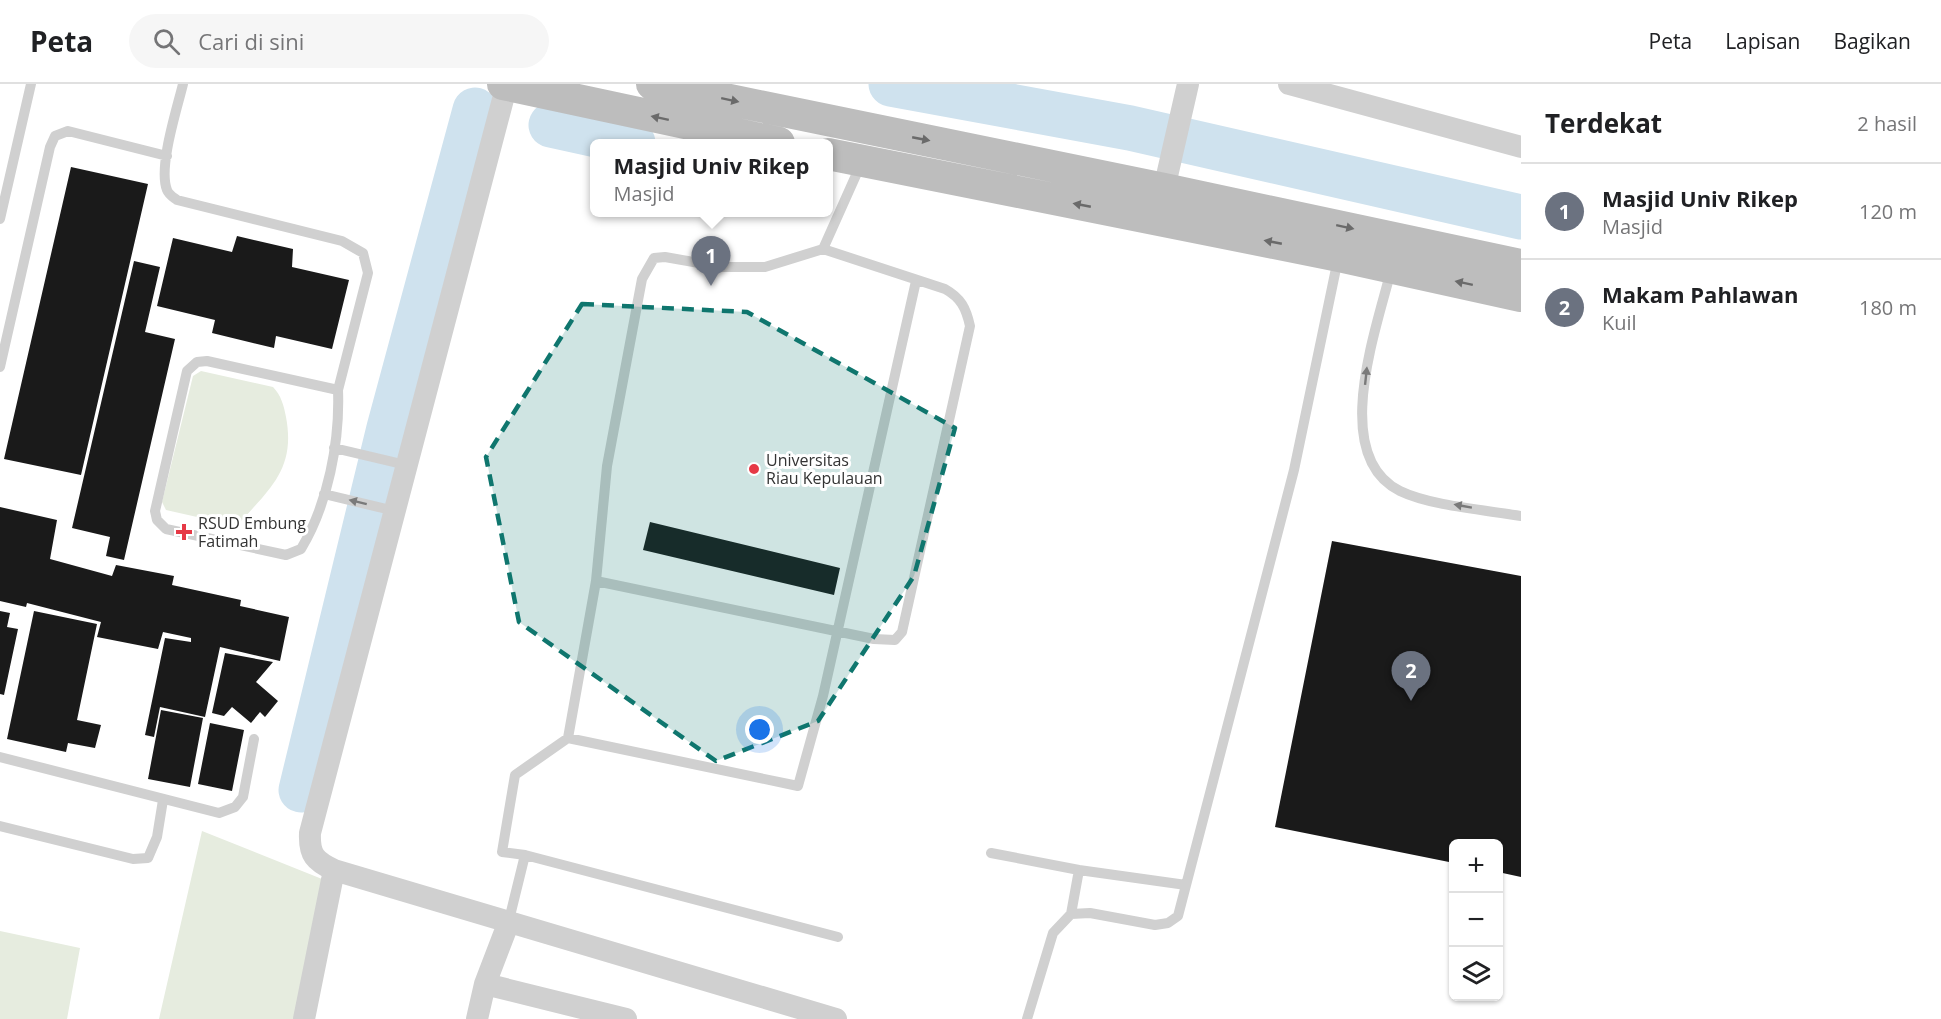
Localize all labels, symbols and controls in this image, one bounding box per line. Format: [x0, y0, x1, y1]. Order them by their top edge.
search box [129, 14, 549, 68]
text: Peta [30, 22, 93, 60]
icon: search [150, 25, 183, 58]
text: Cari di sini [198, 26, 304, 56]
text: Peta [1649, 27, 1692, 55]
text: Lapisan [1725, 27, 1800, 55]
text: Bagikan [1833, 27, 1911, 55]
one-way arrow [720, 96, 739, 105]
text: Terdekat [1545, 105, 1662, 141]
text: 2 hasil [1857, 110, 1917, 137]
one-way arrow [650, 113, 669, 122]
one-way arrow [911, 135, 930, 144]
popup [590, 139, 833, 217]
text: Masjid Univ Rikep [614, 150, 809, 180]
text: Masjid [614, 180, 675, 207]
text: Masjid Univ Rikep [1602, 183, 1798, 213]
text: 1 [1559, 198, 1570, 225]
text: 120 m [1859, 198, 1917, 225]
one-way arrow [1072, 200, 1091, 209]
text: Masjid [1602, 213, 1663, 240]
one-way arrow [1336, 223, 1354, 233]
pin: 1 [692, 236, 730, 286]
one-way arrow [1264, 237, 1283, 247]
one-way arrow [1455, 278, 1473, 288]
text: Makam Pahlawan [1602, 279, 1798, 309]
text: 2 [1559, 294, 1570, 321]
text: 180 m [1859, 294, 1917, 321]
text: Kuil [1602, 309, 1637, 336]
one-way arrow [1361, 367, 1371, 386]
place label: Universitas Riau Kepulauan [766, 449, 883, 489]
marker: Universitas Riau Kepulauan [747, 462, 761, 476]
one-way arrow [349, 496, 367, 506]
one-way arrow [1454, 501, 1473, 510]
place label: RSUD Embung Fatimah [198, 512, 306, 552]
marker: RSUD Embung Fatimah [175, 523, 193, 541]
pin: 2 [1392, 652, 1430, 701]
your location [745, 715, 774, 744]
map controls [1449, 839, 1503, 1001]
button: + [1449, 839, 1503, 893]
button: − [1449, 893, 1503, 947]
button: layers [1449, 947, 1503, 1001]

